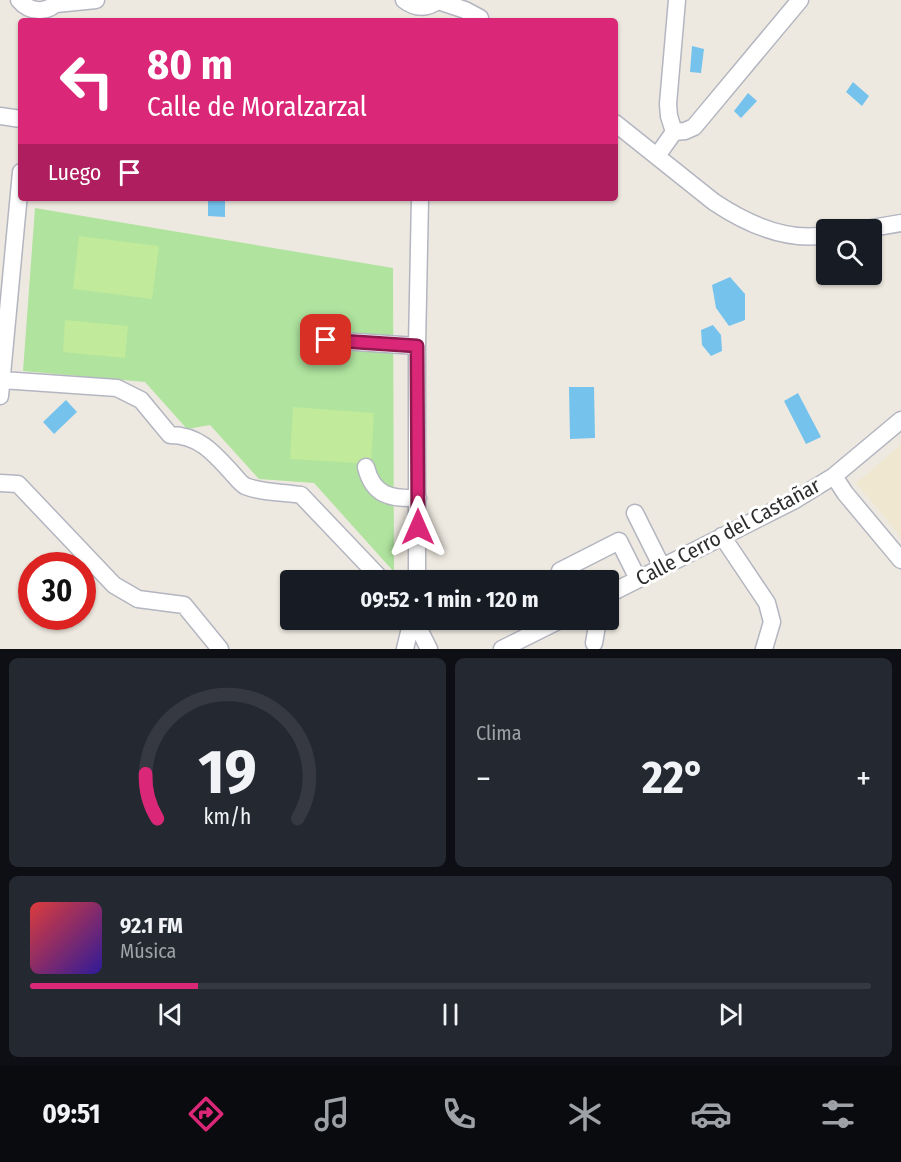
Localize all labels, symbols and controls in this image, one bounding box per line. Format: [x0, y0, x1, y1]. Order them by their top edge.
text: 80 m [147, 40, 233, 90]
icon: left [48, 42, 126, 120]
text: Calle de Moralzarzal [147, 91, 367, 123]
icon: arrive [113, 156, 146, 189]
text: Luego [48, 159, 101, 186]
map controls [816, 219, 882, 285]
button: search [816, 219, 882, 285]
pin [300, 314, 351, 365]
icon: arrive [309, 323, 342, 356]
street label: Calle Cerro del Castañar [631, 472, 825, 592]
position arrow [386, 495, 450, 559]
speed limit sign: 30 [18, 552, 96, 630]
text: 09:52 · 1 min · 120 m [360, 586, 539, 613]
text: Clima [476, 721, 521, 745]
text: 19 [198, 735, 257, 810]
text: 22° [642, 751, 705, 805]
text: − [476, 759, 491, 799]
text: + [856, 759, 871, 799]
text: km/h [204, 805, 251, 831]
text: 92.1 FM [120, 912, 183, 939]
text: Música [120, 939, 176, 963]
icon: previous [154, 998, 187, 1031]
icon: pause [434, 998, 467, 1031]
icon: next [714, 998, 747, 1031]
icon: directions [185, 1093, 227, 1135]
icon: music [311, 1093, 353, 1135]
icon: phone [438, 1093, 480, 1135]
icon: climate [564, 1093, 606, 1135]
icon: car [690, 1093, 732, 1135]
icon: filters [817, 1093, 859, 1135]
text: 09:51 [42, 1098, 100, 1130]

